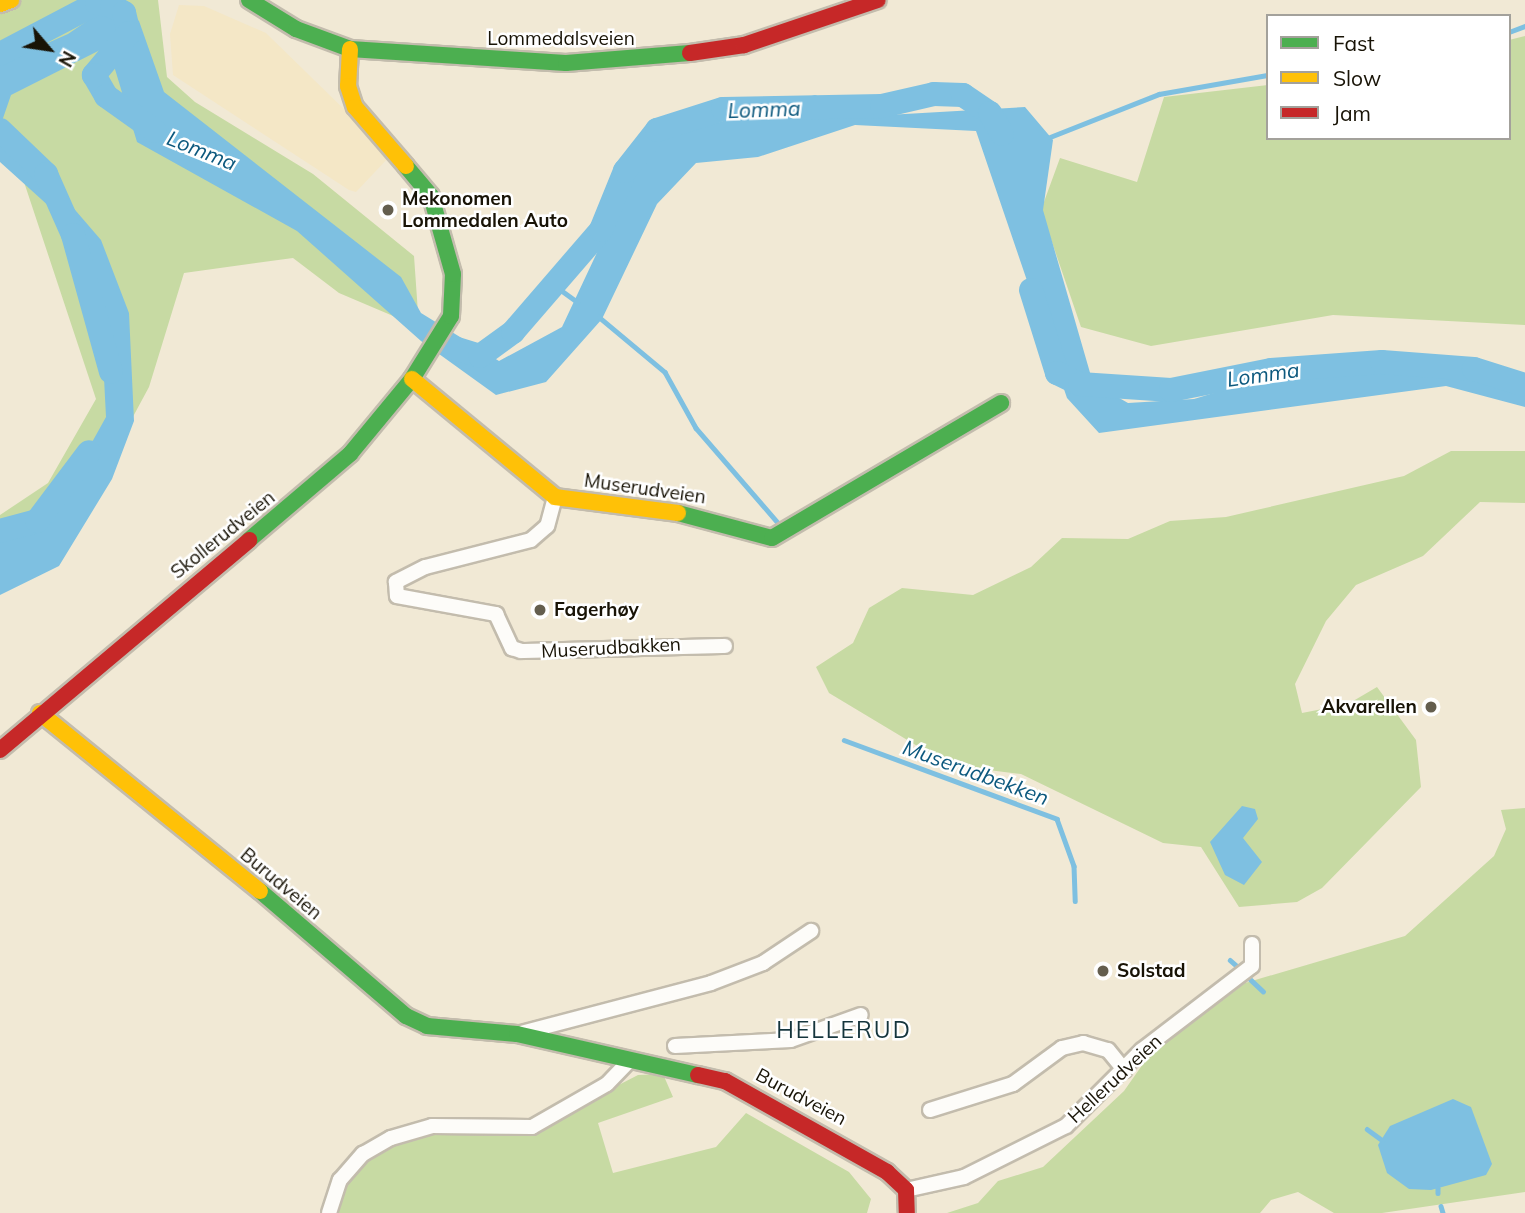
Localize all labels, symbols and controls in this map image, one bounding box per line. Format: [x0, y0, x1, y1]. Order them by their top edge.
north arrow [14, 14, 84, 84]
legend [1266, 14, 1511, 140]
street label: Lommedalsveien [487, 28, 635, 50]
text: Fast [1333, 30, 1375, 56]
text: N [53, 47, 81, 71]
text: Slow [1333, 65, 1381, 91]
water label: Lomma [727, 95, 801, 123]
text: Jam [1333, 100, 1371, 126]
water label: Lomma [164, 125, 240, 175]
place label: Mekonomen Lommedalen Auto [402, 188, 568, 232]
marker: Mekonomen Lommedalen Auto [380, 202, 396, 218]
water label: Lomma [1225, 356, 1301, 392]
street label: Muserudveien [583, 469, 707, 509]
street label: Skollerudveien [166, 486, 280, 584]
place label: Fagerhøy [554, 599, 639, 621]
marker: Fagerhøy [532, 602, 548, 618]
street label: Muserudbakken [541, 633, 681, 663]
place label: Akvarellen [1321, 696, 1417, 718]
marker: Akvarellen [1423, 699, 1439, 715]
water label: Muserudbekken [900, 734, 1052, 810]
street label: Burudveien [236, 843, 326, 925]
place label: Solstad [1117, 960, 1186, 982]
marker: Solstad [1095, 963, 1111, 979]
district label: HELLERUD [777, 1016, 911, 1044]
street label: Hellerudveien [1063, 1030, 1167, 1128]
street label: Burudveien [752, 1064, 850, 1130]

